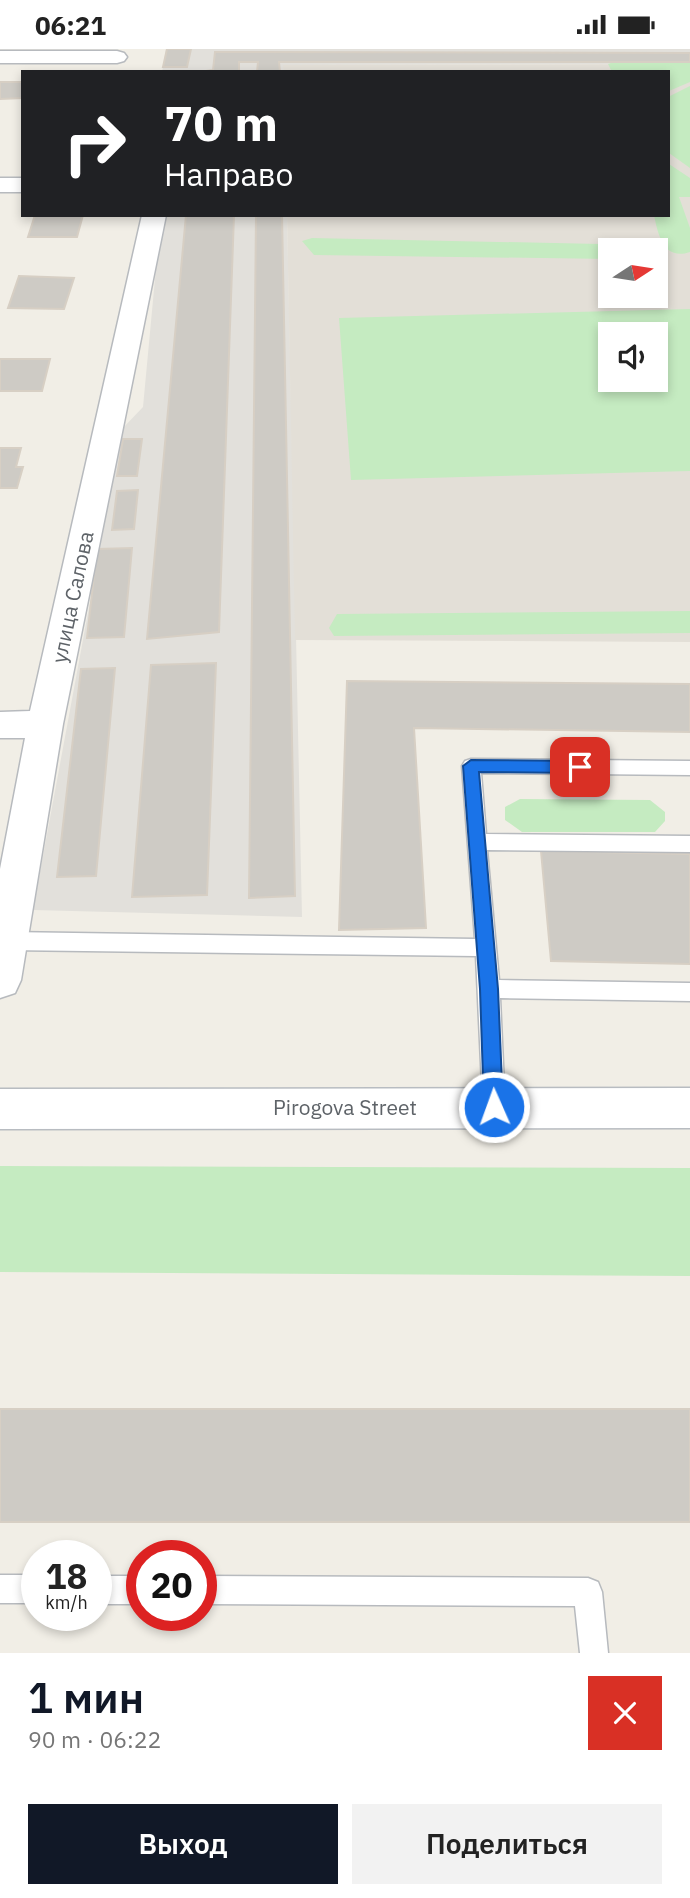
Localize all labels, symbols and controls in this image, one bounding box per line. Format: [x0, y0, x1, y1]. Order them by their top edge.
text: 06:21 [35, 8, 106, 42]
text: 70 m [164, 91, 278, 154]
icon: right [49, 98, 140, 189]
text: Направо [164, 153, 293, 195]
north arrow [598, 238, 668, 308]
map controls [598, 238, 668, 392]
button: sound [598, 322, 668, 392]
street label: улица Салова [44, 529, 100, 665]
pin [550, 737, 610, 797]
icon: arrive [561, 748, 599, 786]
position arrow [457, 1070, 531, 1144]
street label: Pirogova Street [273, 1093, 417, 1121]
speed limit sign: 20 [126, 1540, 217, 1631]
text: 18 [45, 1553, 88, 1599]
text: km/h [45, 1591, 88, 1614]
text: 1 мин [28, 1670, 144, 1725]
button: close [588, 1676, 662, 1750]
text: 90 m · 06:22 [28, 1724, 161, 1754]
button: Выход [28, 1804, 338, 1884]
button: Поделиться [352, 1804, 662, 1884]

